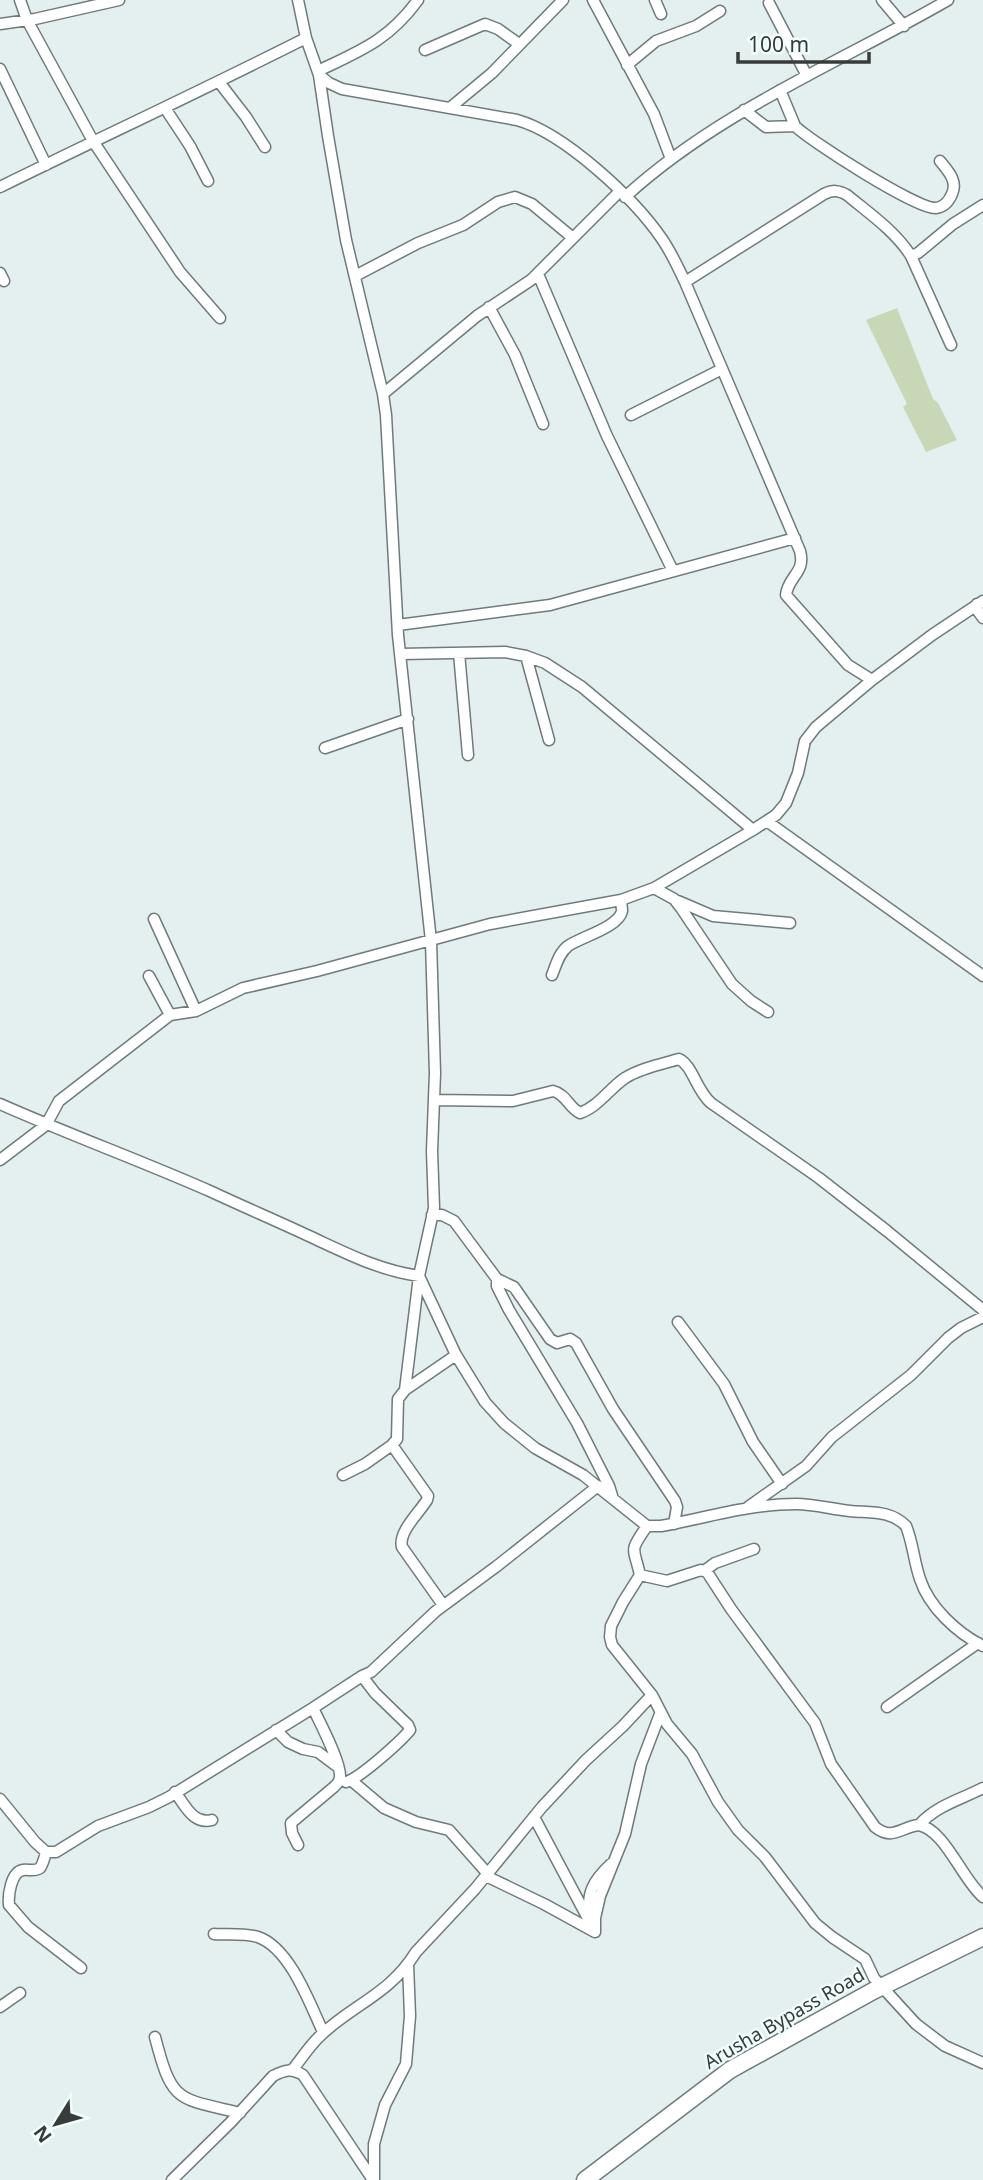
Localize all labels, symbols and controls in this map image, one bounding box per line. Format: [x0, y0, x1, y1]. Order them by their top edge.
scale bar [738, 21, 869, 65]
text: 100 m [748, 30, 809, 58]
street label: Arusha Bypass Road [699, 1961, 869, 2075]
north arrow [21, 2089, 91, 2159]
text: N [27, 2120, 57, 2148]

